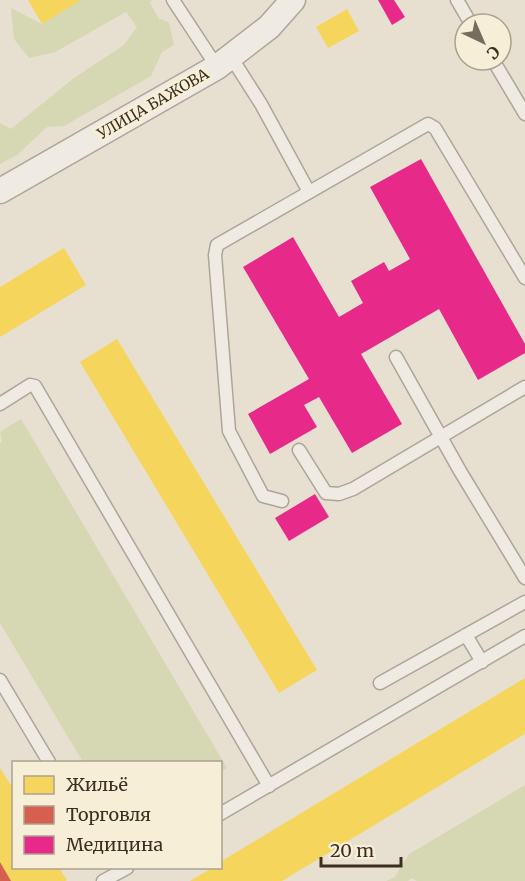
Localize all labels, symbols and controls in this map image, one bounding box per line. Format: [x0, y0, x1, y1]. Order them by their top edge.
north arrow [453, 12, 513, 72]
text: С [483, 42, 504, 64]
street label: УЛИЦА БАЖОВА [93, 64, 212, 144]
legend [12, 761, 222, 869]
text: Жильё [66, 773, 128, 796]
text: Торговля [66, 803, 151, 826]
scale bar [321, 830, 400, 868]
text: Медицина [66, 833, 163, 856]
text: 20 m [330, 839, 374, 862]

